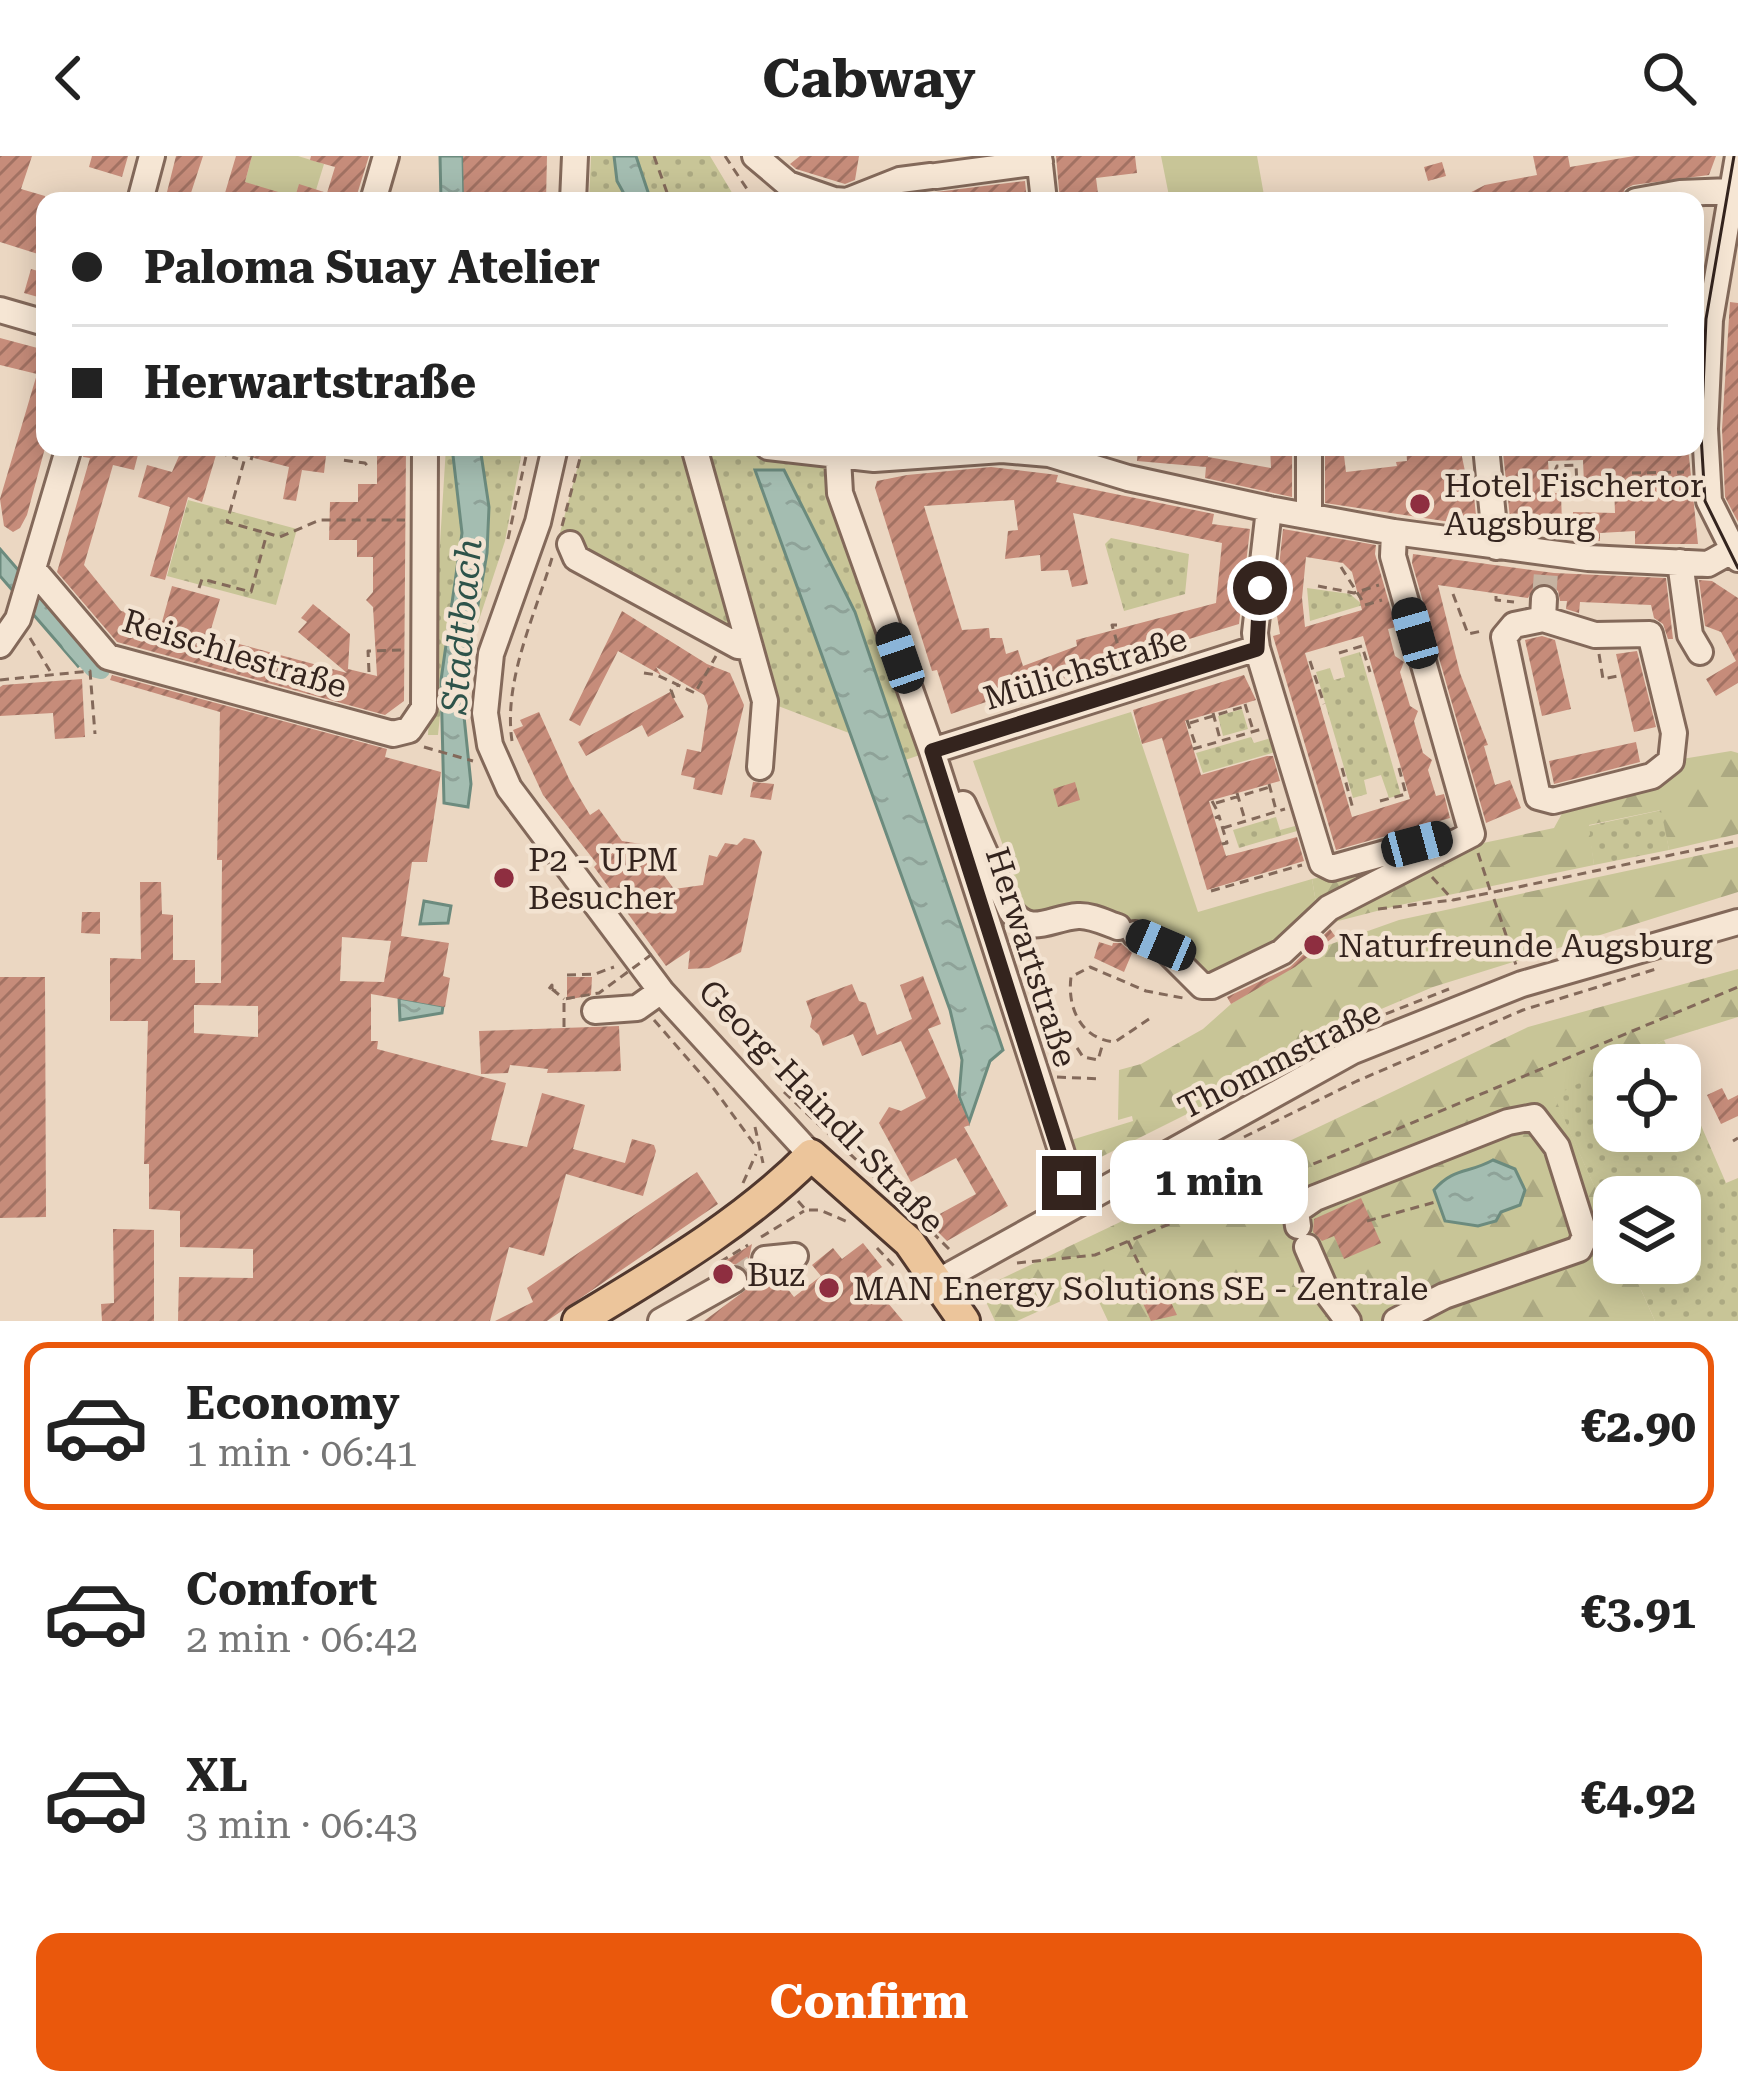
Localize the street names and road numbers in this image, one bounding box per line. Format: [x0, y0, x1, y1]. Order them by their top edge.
street label: Reischlestraße [118, 601, 352, 706]
street label: Mülichstraße [979, 619, 1191, 718]
street label: Herwartstraße [978, 843, 1085, 1072]
street label: Georg-Haindl-Straße [691, 972, 953, 1241]
street label: Thommstraße [1172, 992, 1387, 1127]

